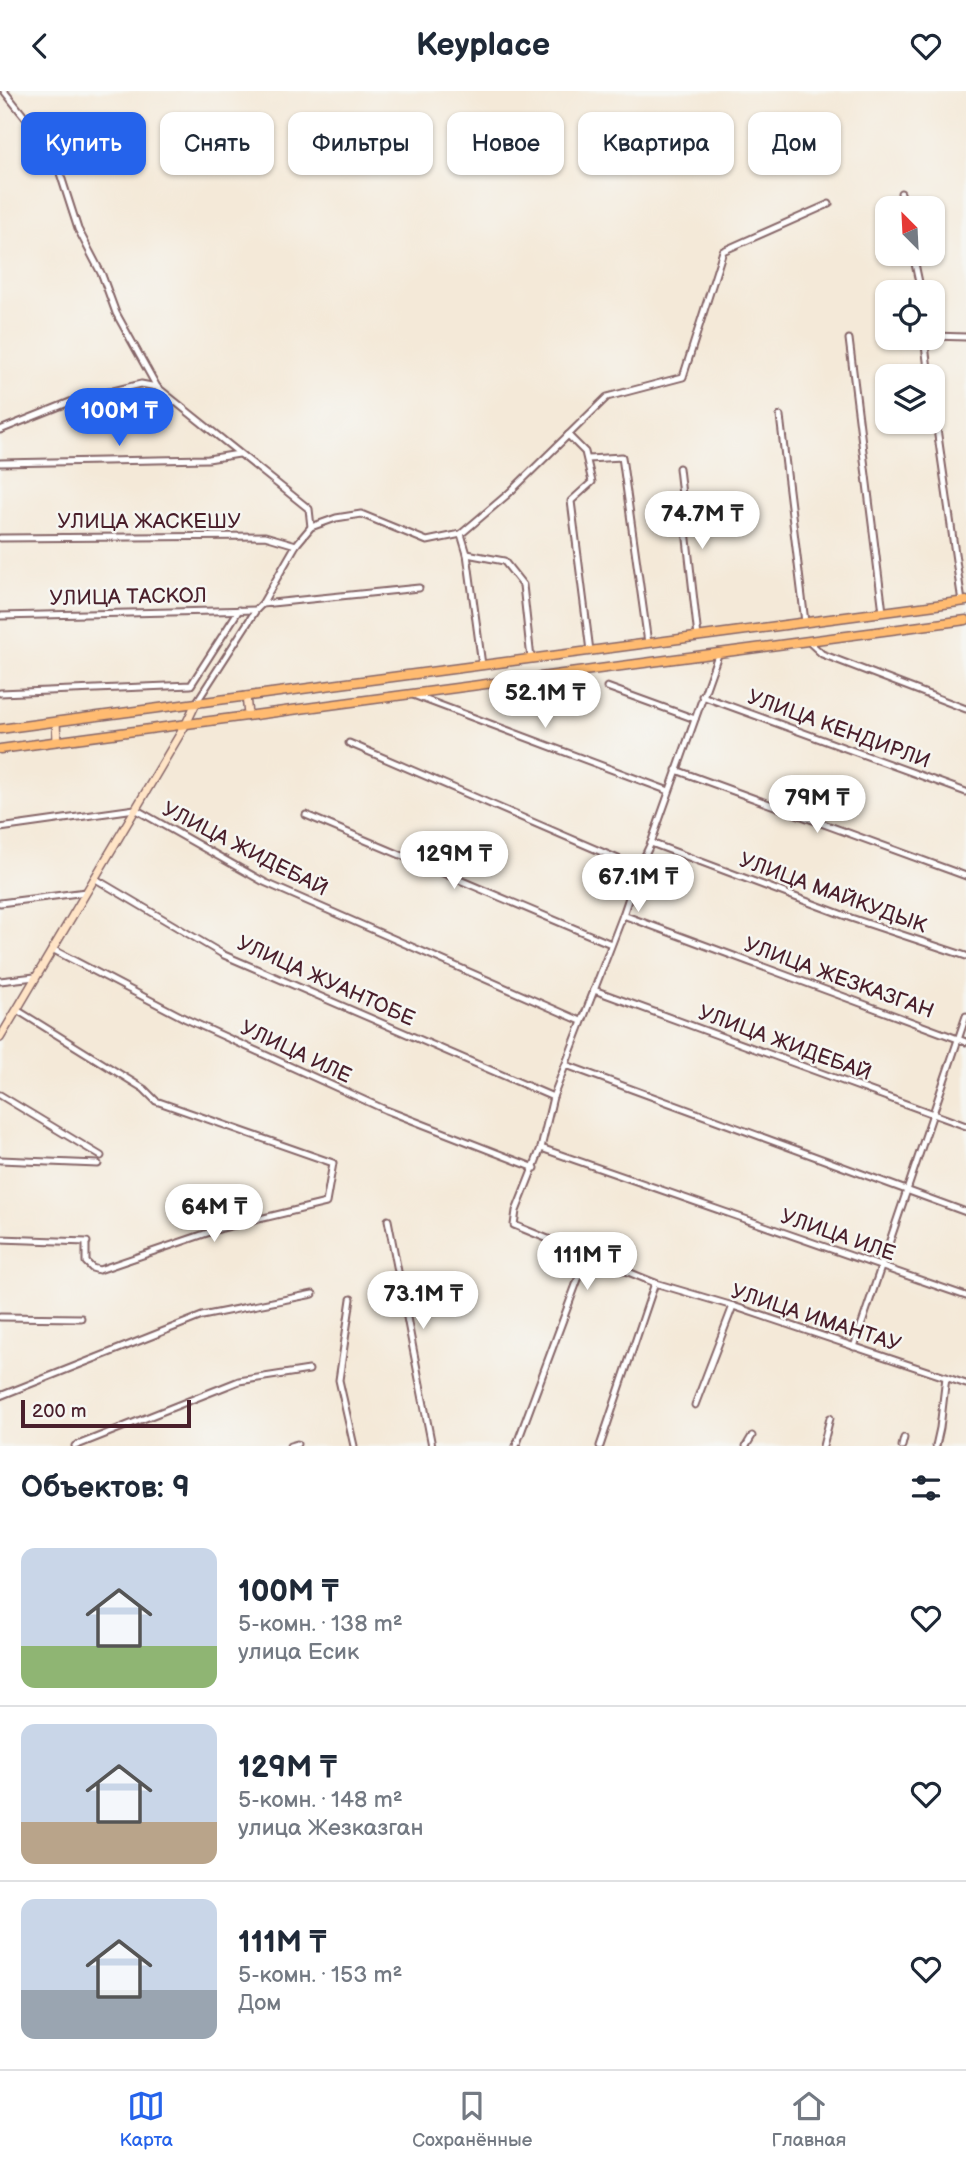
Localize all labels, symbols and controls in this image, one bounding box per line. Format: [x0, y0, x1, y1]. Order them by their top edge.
text: Keyplace [416, 26, 550, 65]
icon: back [21, 27, 59, 65]
icon: heart [907, 27, 945, 65]
chip: Купить [21, 112, 146, 175]
chip: Снять [160, 112, 274, 175]
chip: Фильтры [288, 112, 433, 175]
chip: Новое [447, 112, 564, 175]
chip: Квартира [578, 112, 734, 175]
chip: Дом [748, 112, 841, 175]
north arrow [875, 196, 945, 266]
map controls [875, 196, 945, 434]
button: locate [875, 280, 945, 350]
button: layers [875, 364, 945, 434]
pin: 100M ₸ [62, 389, 176, 448]
text: 100M ₸ [81, 397, 157, 425]
pin: 74.7M ₸ [637, 491, 767, 551]
text: 74.7M ₸ [661, 500, 743, 528]
street label: УЛИЦА ЖАСКЕШУ [57, 509, 241, 534]
street label: УЛИЦА ТАСКОЛ [49, 583, 207, 611]
pin: 52.1M ₸ [480, 671, 610, 730]
text: 52.1M ₸ [505, 679, 585, 707]
street label: УЛИЦА КЕНДИРЛИ [744, 684, 934, 774]
pin: 79M ₸ [768, 775, 866, 835]
text: 79M ₸ [785, 784, 849, 812]
street label: УЛИЦА ЖИДЕБАЙ [158, 796, 332, 902]
pin: 129M ₸ [397, 831, 511, 891]
text: 129M ₸ [416, 840, 492, 868]
street label: УЛИЦА МАЙКУДЫК [736, 847, 930, 939]
pin: 67.1M ₸ [573, 855, 703, 914]
text: 67.1M ₸ [598, 863, 678, 891]
street label: УЛИЦА ЖУАНТОБЕ [233, 931, 419, 1031]
street label: УЛИЦА ЖЕЗКАЗГАН [741, 932, 937, 1024]
street label: УЛИЦА ЖИДЕБАЙ [695, 1000, 875, 1086]
street label: УЛИЦА ИЛЕ [236, 1015, 356, 1089]
pin: 64M ₸ [165, 1185, 263, 1244]
text: 64M ₸ [181, 1193, 247, 1221]
street label: УЛИЦА ИЛЕ [777, 1204, 899, 1266]
pin: 111M ₸ [530, 1233, 644, 1292]
text: 111M ₸ [553, 1241, 621, 1269]
pin: 73.1M ₸ [358, 1271, 488, 1331]
street label: УЛИЦА ИМАНТАУ [728, 1279, 904, 1357]
text: 73.1M ₸ [383, 1280, 463, 1308]
scale bar [21, 1397, 191, 1429]
text: 200 m [32, 1400, 86, 1423]
icon: filters [907, 1469, 945, 1507]
text: Объектов: 9 [21, 1470, 190, 1506]
text: 100M ₸ [238, 1574, 338, 1610]
icon: home [77, 1576, 161, 1660]
icon: heart [907, 1599, 945, 1637]
text: 5-комн. · 138 m² [238, 1610, 403, 1638]
text: улица Есик [238, 1638, 359, 1666]
text: 129M ₸ [238, 1750, 337, 1786]
icon: home [77, 1752, 161, 1836]
icon: heart [907, 1775, 945, 1813]
text: 5-комн. · 148 m² [238, 1786, 403, 1814]
text: улица Жезказган [238, 1814, 423, 1842]
text: 111M ₸ [238, 1925, 326, 1961]
icon: home [77, 1927, 161, 2011]
icon: heart [907, 1950, 945, 1988]
text: 5-комн. · 153 m² [238, 1961, 403, 1989]
text: Дом [238, 1989, 281, 2017]
tab: Карта [120, 2087, 173, 2152]
tab: Сохранённые [412, 2087, 532, 2152]
tab: Главная [771, 2087, 846, 2152]

